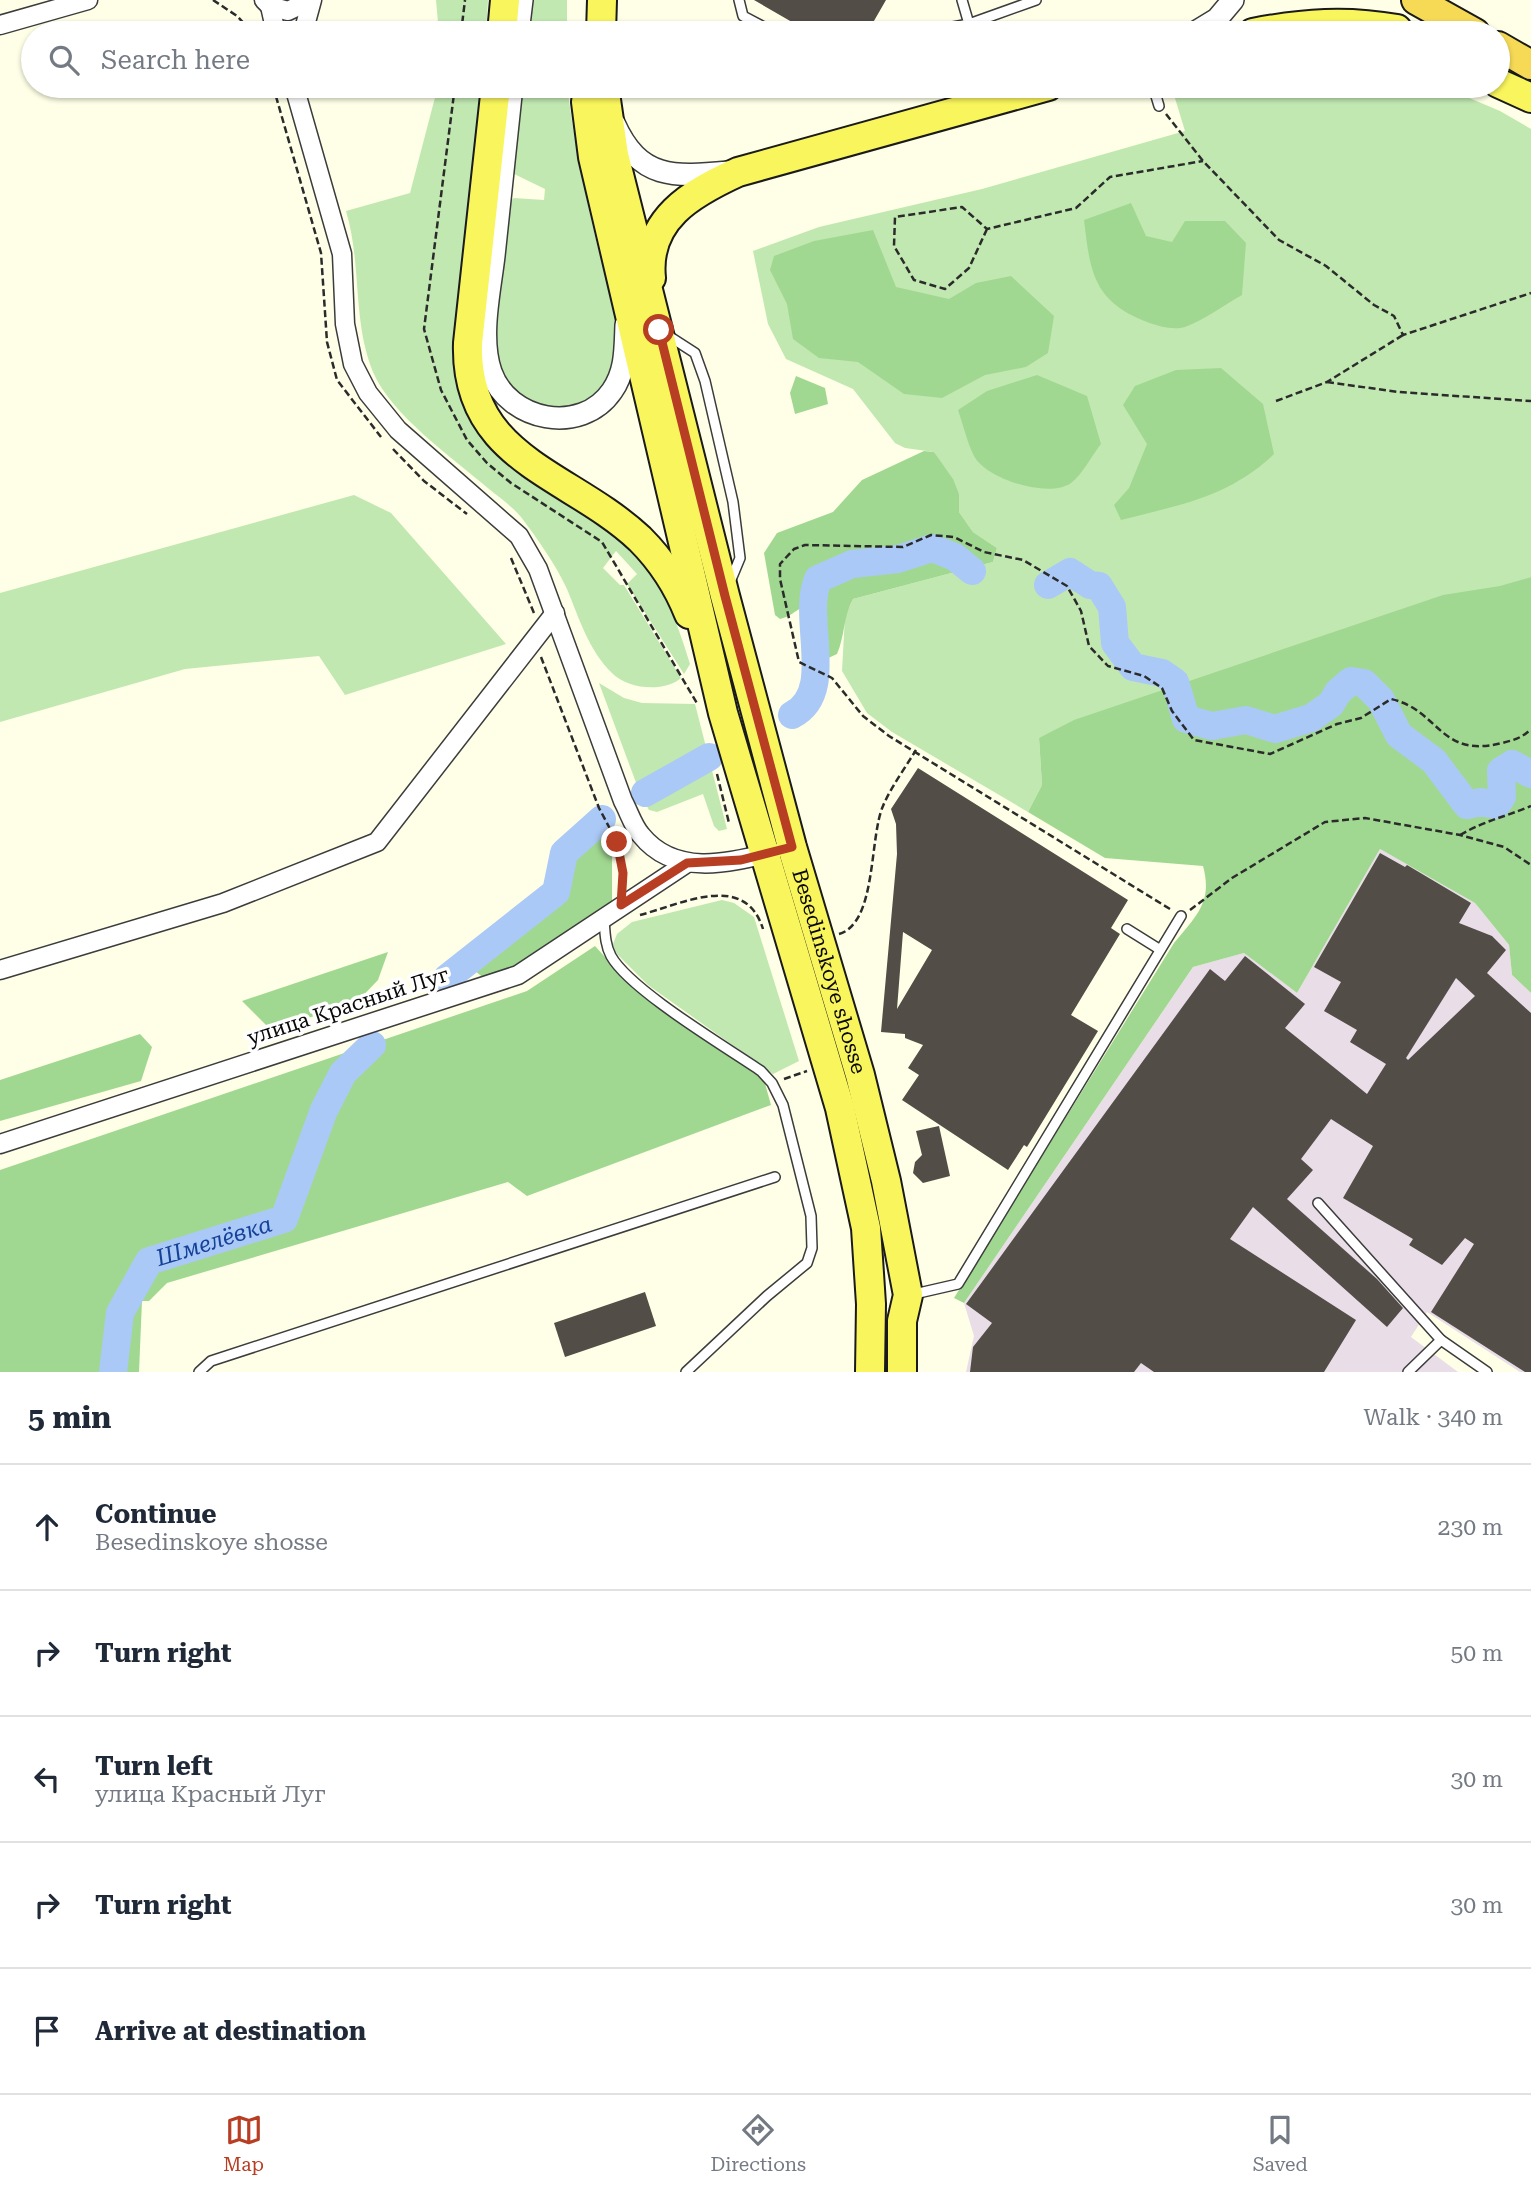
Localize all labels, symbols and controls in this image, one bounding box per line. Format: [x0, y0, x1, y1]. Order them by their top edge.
search box [21, 21, 1510, 98]
icon: search [45, 41, 83, 79]
text: Search here [101, 45, 250, 75]
route start [643, 314, 674, 345]
route end [601, 826, 632, 857]
street label: Besedinskoye shosse [787, 866, 871, 1077]
street label: улица Красный Луг [244, 962, 452, 1050]
water label: Шмелёвка [152, 1211, 275, 1272]
text: 5 min [28, 1400, 111, 1435]
text: Walk · 340 m [1364, 1404, 1503, 1431]
text: Continue [95, 1499, 217, 1529]
icon: ahead [28, 1508, 66, 1546]
text: 230 m [1438, 1514, 1503, 1541]
text: Besedinskoye shosse [95, 1529, 328, 1556]
icon: right [28, 1634, 66, 1672]
text: Turn right [95, 1638, 231, 1668]
text: 50 m [1450, 1640, 1503, 1667]
text: Turn left [95, 1751, 213, 1781]
icon: left [28, 1760, 66, 1798]
text: 30 m [1450, 1766, 1503, 1793]
text: улица Красный Луг [95, 1781, 326, 1808]
icon: right [28, 1886, 66, 1924]
text: Turn right [95, 1890, 231, 1920]
text: 30 m [1450, 1892, 1503, 1919]
icon: arrive [28, 2012, 66, 2050]
text: Arrive at destination [95, 2016, 366, 2046]
tab: Map [223, 2111, 264, 2176]
tab: Directions [710, 2111, 806, 2176]
tab: Saved [1253, 2111, 1308, 2176]

